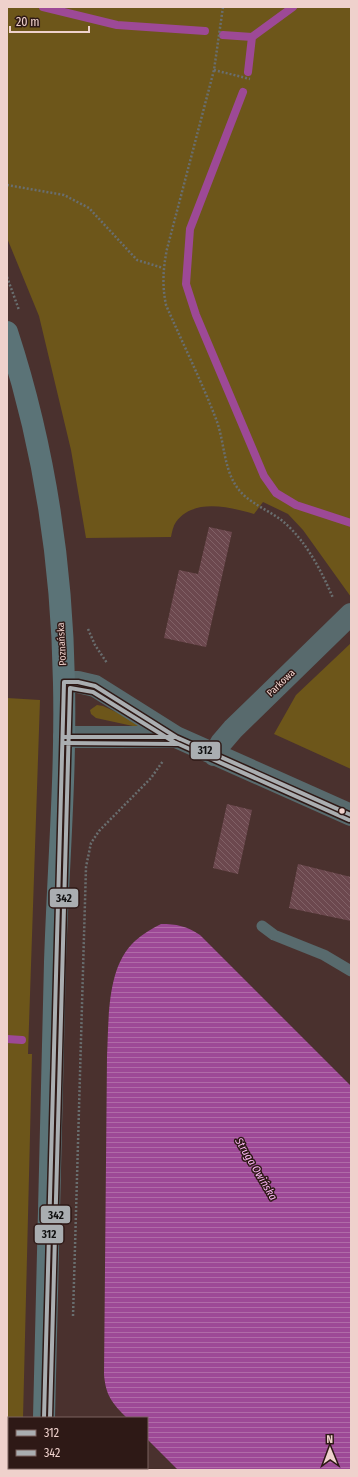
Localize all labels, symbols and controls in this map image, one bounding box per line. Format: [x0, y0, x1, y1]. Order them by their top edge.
scale bar [10, 8, 89, 34]
text: 20 m [16, 15, 40, 29]
street label: Poznańska [54, 622, 69, 666]
street label: Parkowa [265, 667, 298, 699]
line badge: 312 [190, 741, 221, 760]
text: 312 [197, 744, 212, 757]
unlabelled marker [337, 806, 347, 816]
line badge: 342 [49, 888, 79, 908]
text: 342 [55, 892, 72, 905]
water label: Struga Owińska [232, 1134, 280, 1203]
line badge: 342 [40, 1205, 71, 1224]
text: 342 [47, 1209, 64, 1222]
line badge: 312 [34, 1224, 64, 1244]
text: 312 [41, 1228, 56, 1241]
legend [8, 1417, 148, 1469]
text: 312 [44, 1426, 59, 1440]
north arrow [310, 1429, 350, 1469]
text: N [326, 1433, 333, 1446]
text: 342 [44, 1446, 60, 1460]

